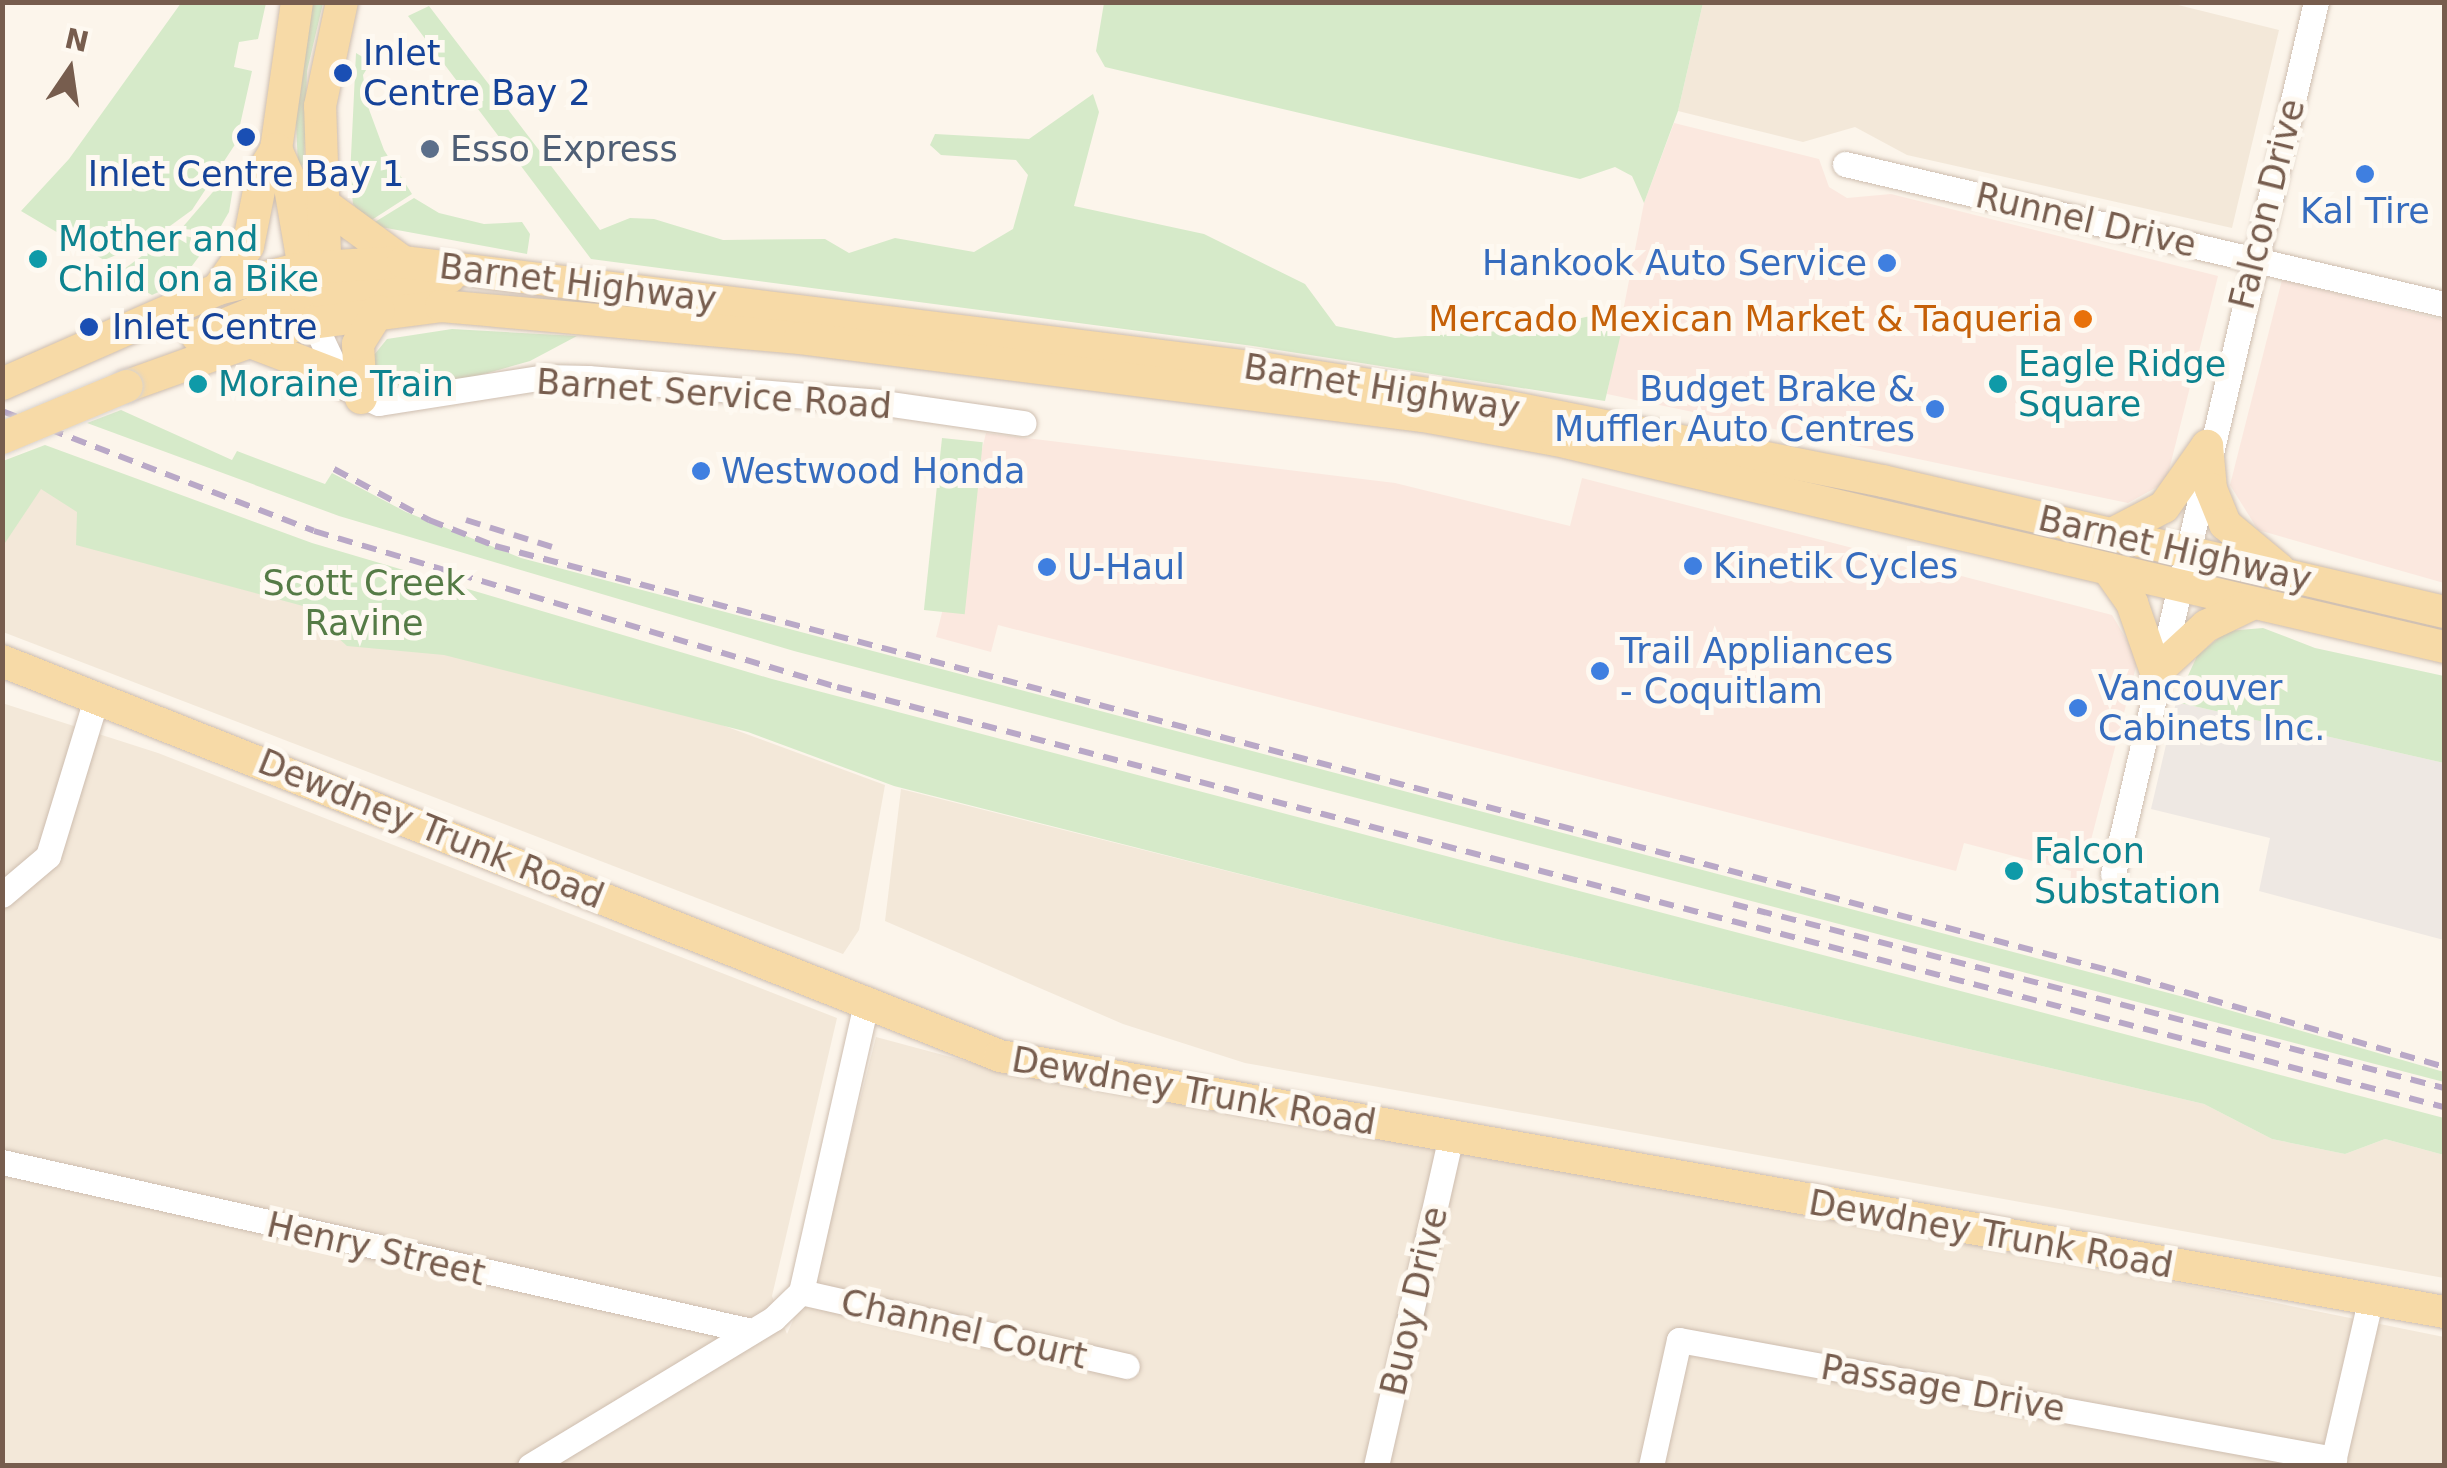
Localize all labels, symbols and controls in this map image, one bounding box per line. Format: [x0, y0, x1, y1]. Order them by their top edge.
north arrow [20, 20, 120, 120]
text: N [62, 22, 92, 59]
place label: Inlet Centre Bay 2 [363, 32, 591, 114]
marker: Inlet Centre Bay 2 [332, 62, 354, 84]
street label: Falcon Drive [2221, 94, 2313, 314]
marker: Inlet Centre Bay 1 [235, 126, 257, 148]
place label: Esso Express [450, 128, 678, 170]
marker: Esso Express [419, 138, 441, 160]
place label: Inlet Centre Bay 1 [88, 153, 404, 195]
marker: Kal Tire [2354, 163, 2376, 185]
street label: Runnel Drive [1972, 174, 2200, 266]
place label: Kal Tire [2300, 190, 2430, 232]
place label: Mother and Child on a Bike [58, 218, 319, 300]
place label: Hankook Auto Service [1482, 242, 1867, 284]
street label: Barnet Highway [437, 245, 719, 321]
marker: Mother and Child on a Bike [27, 248, 49, 270]
marker: Hankook Auto Service [1876, 252, 1898, 274]
place label: Mercado Mexican Market & Taqueria [1428, 298, 2063, 340]
place label: Inlet Centre [112, 306, 318, 348]
marker: Mercado Mexican Market & Taqueria [2072, 308, 2094, 330]
marker: Inlet Centre [76, 314, 102, 340]
place label: Eagle Ridge Square [2018, 343, 2226, 425]
street label: Barnet Highway [1241, 345, 1523, 431]
street label: Barnet Service Road [535, 361, 893, 427]
place label: Moraine Train [218, 363, 454, 405]
place label: Budget Brake & Muffler Auto Centres [1554, 368, 1915, 450]
marker: Moraine Train [187, 373, 209, 395]
marker: Eagle Ridge Square [1987, 373, 2009, 395]
marker: Budget Brake & Muffler Auto Centres [1924, 398, 1946, 420]
place label: Westwood Honda [721, 450, 1025, 492]
marker: Westwood Honda [690, 460, 712, 482]
street label: Barnet Highway [2034, 497, 2316, 601]
place label: Kinetik Cycles [1713, 545, 1958, 587]
place label: U-Haul [1067, 546, 1185, 588]
marker: Kinetik Cycles [1682, 555, 1704, 577]
marker: U-Haul [1036, 556, 1058, 578]
park label: Scott Creek Ravine [263, 562, 465, 644]
place label: Trail Appliances - Coquitlam [1620, 630, 1893, 712]
marker: Trail Appliances - Coquitlam [1589, 660, 1611, 682]
place label: Vancouver Cabinets Inc. [2098, 667, 2326, 749]
marker: Vancouver Cabinets Inc. [2067, 697, 2089, 719]
street label: Dewdney Trunk Road [252, 740, 610, 918]
place label: Falcon Substation [2034, 830, 2221, 912]
marker: Falcon Substation [2003, 860, 2025, 882]
street label: Dewdney Trunk Road [1009, 1038, 1379, 1144]
street label: Dewdney Trunk Road [1806, 1181, 2176, 1287]
street label: Buoy Drive [1372, 1202, 1456, 1400]
street label: Henry Street [263, 1203, 489, 1295]
street label: Channel Court [837, 1280, 1091, 1378]
street label: Passage Drive [1818, 1346, 2068, 1430]

